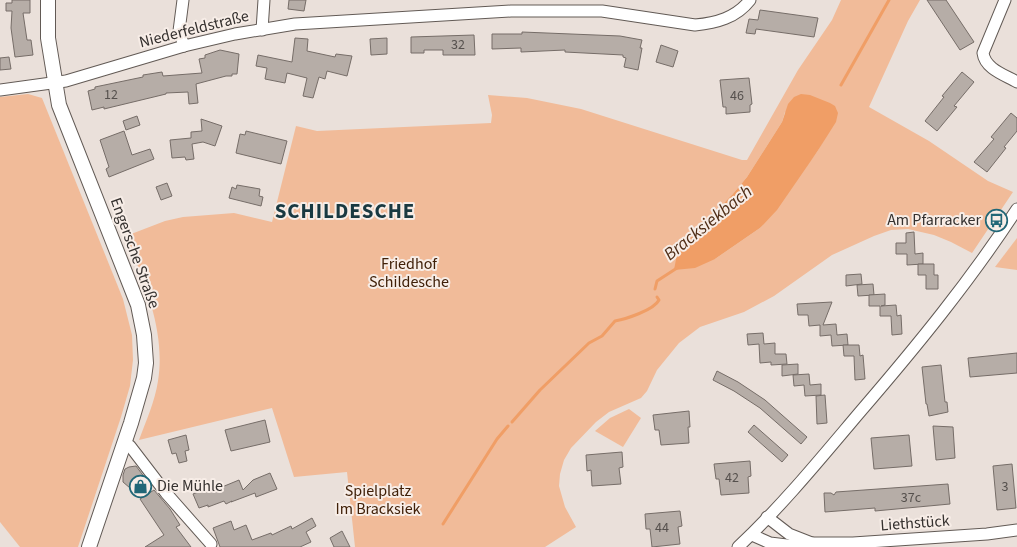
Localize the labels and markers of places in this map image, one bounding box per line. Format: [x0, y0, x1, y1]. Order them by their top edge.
bus stop icon: Am Pfarracker [985, 208, 1009, 232]
place label: Am Pfarracker [887, 209, 981, 231]
shop icon: Die Mühle [129, 474, 153, 498]
place label: Die Mühle [157, 475, 223, 497]

